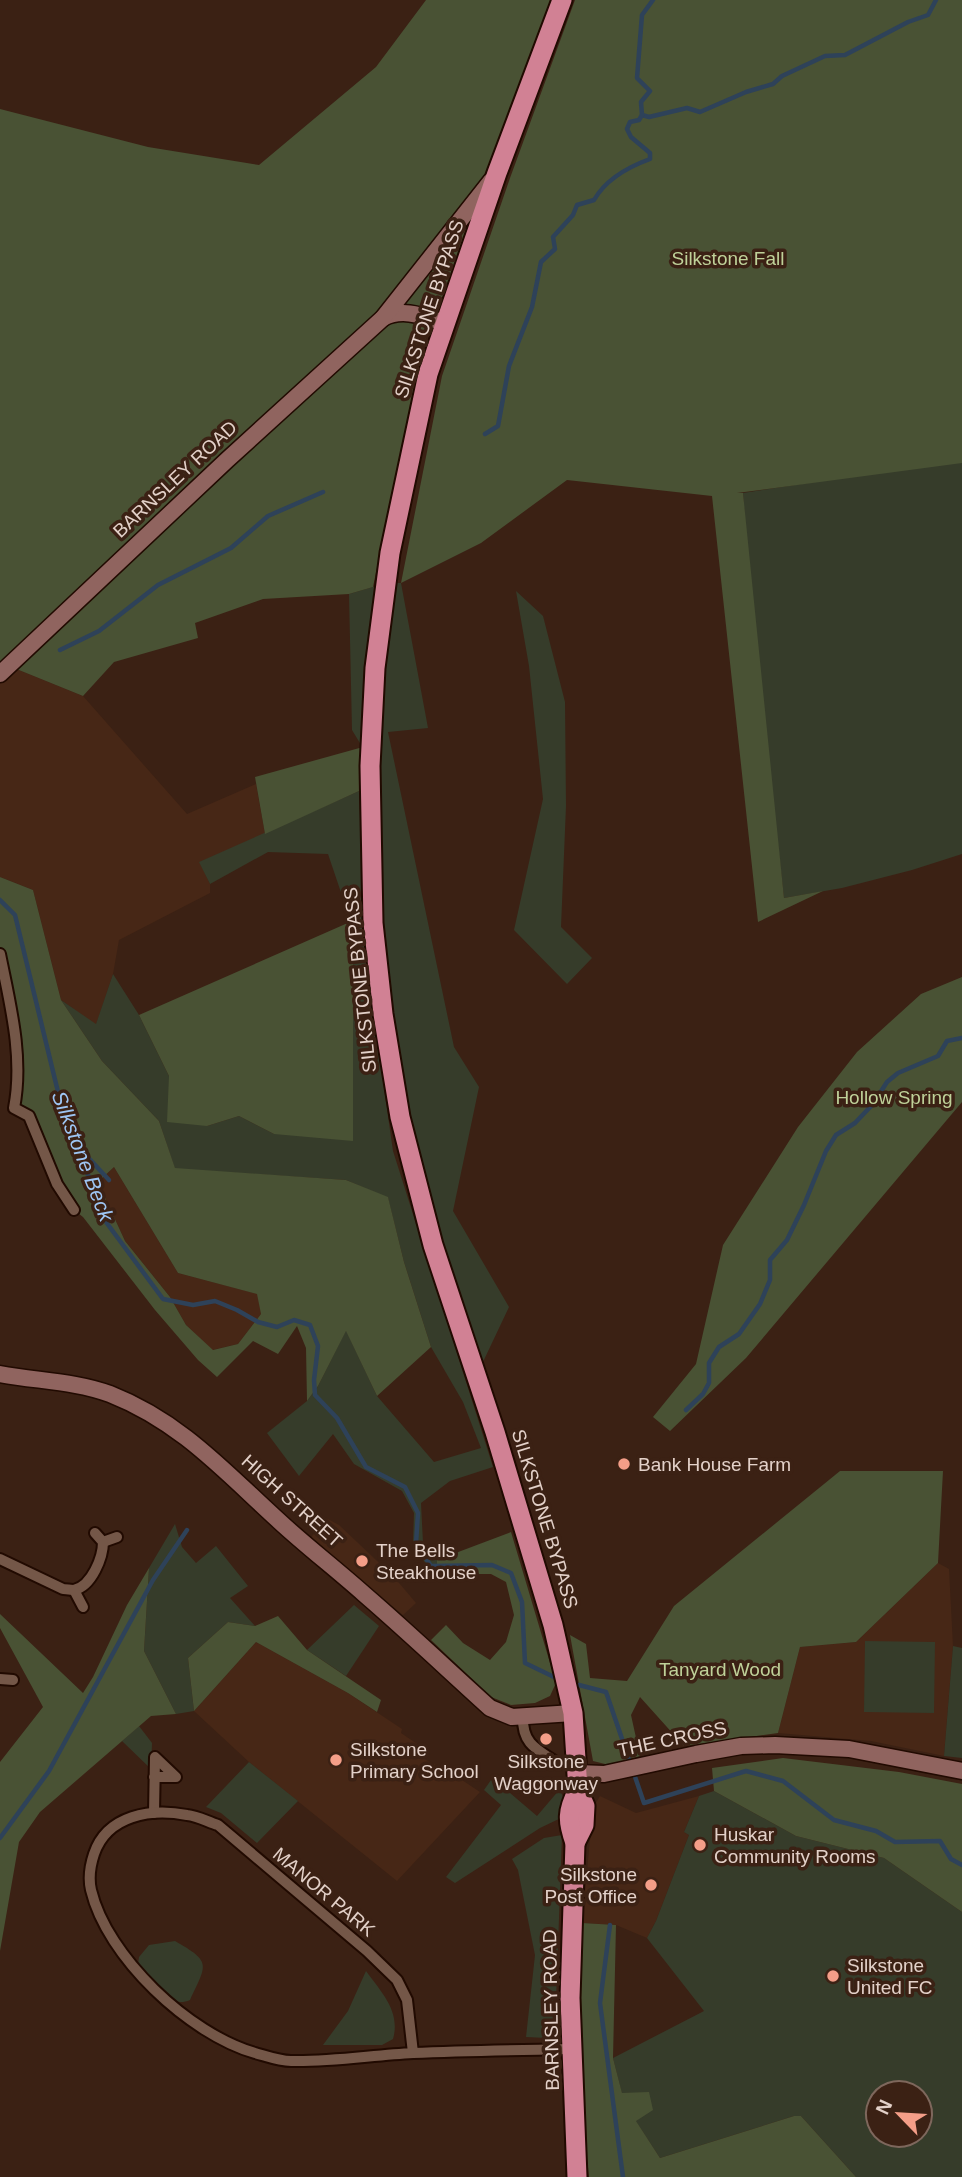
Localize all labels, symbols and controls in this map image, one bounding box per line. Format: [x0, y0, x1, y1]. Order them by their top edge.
street label: SILKSTONE BYPASS [390, 217, 468, 401]
park label: Silkstone Fall [672, 248, 785, 269]
street label: BARNSLEY ROAD [109, 416, 241, 542]
street label: SILKSTONE BYPASS [340, 886, 380, 1074]
park label: Hollow Spring [835, 1087, 953, 1108]
water label: Silkstone Beck [48, 1088, 119, 1226]
street label: SILKSTONE BYPASS [508, 1427, 582, 1611]
street label: HIGH STREET [238, 1450, 347, 1552]
place label: Bank House Farm [638, 1454, 791, 1475]
marker: Bank House Farm [616, 1456, 632, 1472]
place label: The Bells Steakhouse [376, 1540, 476, 1583]
marker: The Bells Steakhouse [354, 1553, 370, 1569]
park label: Tanyard Wood [659, 1659, 781, 1680]
street label: THE CROSS [616, 1717, 728, 1761]
marker: Silkstone Waggonway [538, 1731, 554, 1747]
place label: Silkstone Primary School [350, 1739, 479, 1782]
place label: Silkstone Waggonway [494, 1751, 598, 1794]
marker: Silkstone Primary School [328, 1752, 344, 1768]
place label: Huskar Community Rooms [714, 1824, 876, 1867]
marker: Huskar Community Rooms [692, 1837, 708, 1853]
street label: MANOR PARK [269, 1843, 379, 1941]
place label: Silkstone Post Office [544, 1864, 637, 1907]
marker: Silkstone Post Office [643, 1877, 659, 1893]
street label: BARNSLEY ROAD [539, 1929, 563, 2091]
place label: Silkstone United FC [847, 1955, 933, 1998]
marker: Silkstone United FC [825, 1968, 841, 1984]
north arrow [864, 2079, 934, 2149]
text: N [872, 2096, 896, 2118]

